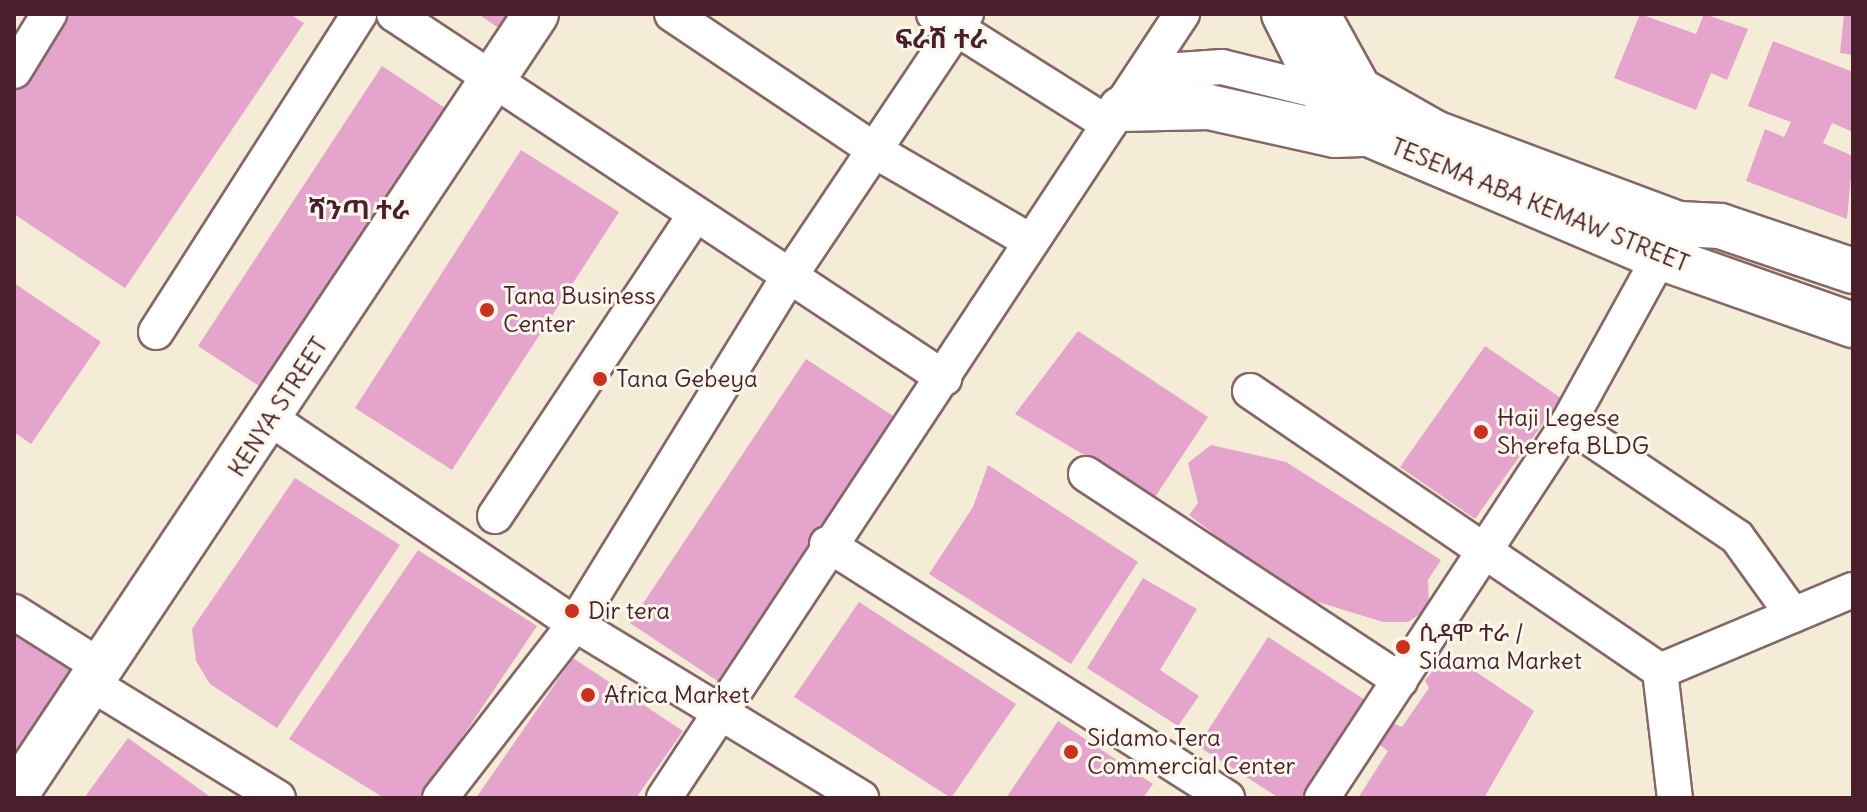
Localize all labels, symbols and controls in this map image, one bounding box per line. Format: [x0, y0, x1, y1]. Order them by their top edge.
district label: ፍራሽ ተራ [895, 23, 987, 55]
street label: TESEMA ABA KEMAW STREET [1387, 132, 1693, 278]
district label: ሻንጣ ተራ [309, 194, 409, 226]
place label: Tana Business Center [503, 282, 656, 338]
marker: Tana Business Center [478, 301, 496, 319]
street label: KENYA STREET [222, 332, 334, 482]
place label: Tana Gebeya [616, 365, 758, 393]
marker: Tana Gebeya [591, 370, 609, 388]
place label: Haji Legese Sherefa BLDG [1497, 404, 1649, 460]
marker: Haji Legese Sherefa BLDG [1472, 423, 1490, 441]
place label: Dir tera [588, 597, 670, 625]
marker: Dir tera [563, 602, 581, 620]
place label: ሲዳሞ ተራ / Sidama Market [1419, 619, 1582, 675]
marker: ሲዳሞ ተራ / Sidama Market [1394, 638, 1412, 656]
place label: Africa Market [604, 681, 750, 709]
marker: Africa Market [579, 686, 597, 704]
place label: Sidamo Tera Commercial Center [1087, 724, 1295, 780]
marker: Sidamo Tera Commercial Center [1062, 743, 1080, 761]

